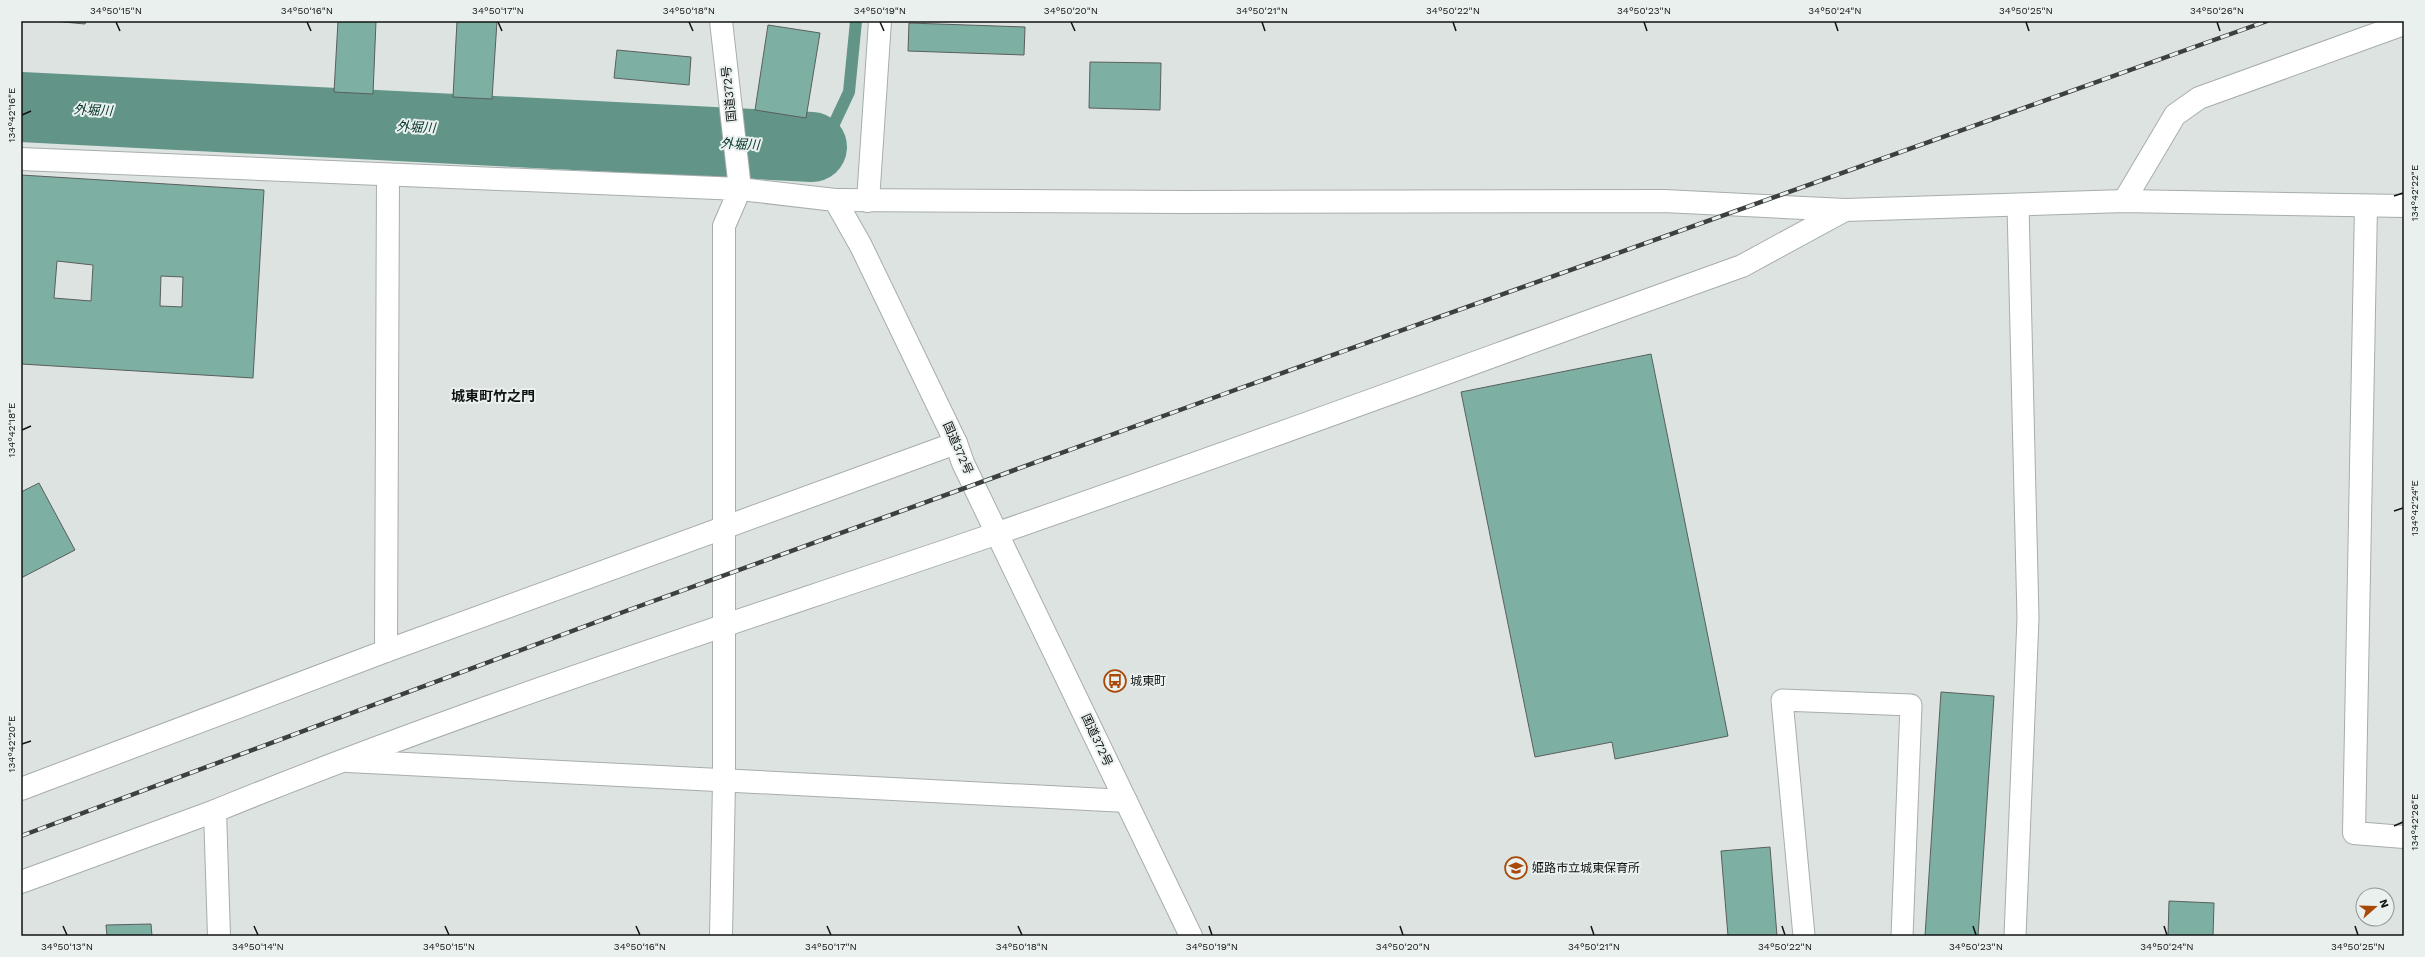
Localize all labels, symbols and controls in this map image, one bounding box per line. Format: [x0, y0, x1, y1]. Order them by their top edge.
text: 34°50'15"N [90, 5, 142, 16]
text: 34°50'16"N [281, 5, 333, 16]
text: 34°50'17"N [472, 5, 524, 16]
text: 34°50'18"N [663, 5, 715, 16]
text: 34°50'19"N [854, 5, 906, 16]
text: 34°50'20"N [1044, 5, 1098, 16]
text: 34°50'21"N [1236, 5, 1288, 16]
text: 34°50'22"N [1426, 5, 1480, 16]
text: 34°50'23"N [1617, 5, 1671, 16]
text: 34°50'24"N [1808, 5, 1862, 16]
text: 34°50'25"N [1999, 5, 2053, 16]
text: 34°50'26"N [2190, 5, 2244, 16]
street label: 国道372号 [719, 65, 739, 123]
text: 134°42'16"E [6, 88, 17, 142]
water label: 外堀川 [73, 101, 115, 119]
water label: 外堀川 [396, 118, 438, 136]
water label: 外堀川 [720, 135, 762, 153]
text: 134°42'22"E [2409, 165, 2420, 221]
district label: 城東町竹之門 [451, 388, 535, 404]
text: 134°42'18"E [6, 403, 17, 457]
street label: 国道372号 [940, 419, 976, 477]
text: 134°42'24"E [2409, 480, 2420, 536]
bus stop icon: 城東町 [1102, 668, 1128, 694]
place label: 城東町 [1130, 674, 1166, 688]
street label: 国道372号 [1079, 712, 1115, 768]
text: 134°42'20"E [6, 716, 17, 772]
text: 134°42'26"E [2409, 794, 2420, 850]
school or university icon: 姫路市立城東保育所 [1503, 855, 1529, 881]
place label: 姫路市立城東保育所 [1532, 861, 1640, 875]
north arrow [2355, 887, 2395, 927]
text: N [2376, 898, 2391, 910]
text: 34°50'13"N [41, 941, 93, 952]
text: 34°50'14"N [232, 941, 284, 952]
text: 34°50'15"N [423, 941, 475, 952]
text: 34°50'16"N [614, 941, 666, 952]
text: 34°50'17"N [805, 941, 857, 952]
text: 34°50'18"N [996, 941, 1048, 952]
text: 34°50'19"N [1186, 941, 1238, 952]
text: 34°50'20"N [1376, 941, 1430, 952]
text: 34°50'21"N [1568, 941, 1620, 952]
text: 34°50'22"N [1758, 941, 1812, 952]
text: 34°50'23"N [1949, 941, 2003, 952]
text: 34°50'24"N [2140, 941, 2194, 952]
text: 34°50'25"N [2331, 941, 2385, 952]

